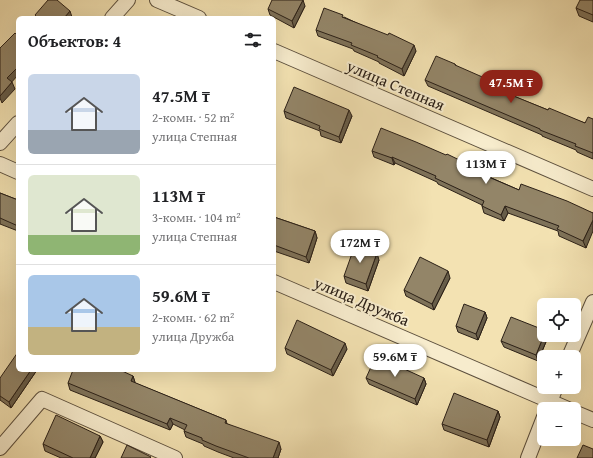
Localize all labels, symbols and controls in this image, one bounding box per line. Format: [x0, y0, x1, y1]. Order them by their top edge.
text: Объектов: 4 [28, 28, 121, 53]
icon: filters [242, 29, 264, 51]
street label: улица Степная [342, 53, 449, 116]
pin: 47.5M ₸ [474, 70, 548, 104]
text: 47.5M ₸ [489, 73, 533, 92]
text: 47.5M ₸ [152, 83, 210, 108]
icon: home [60, 90, 108, 138]
text: 2-комн. · 52 m² [152, 108, 234, 127]
text: улица Степная [152, 127, 237, 146]
pin: 113M ₸ [453, 151, 519, 185]
text: 113M ₸ [466, 154, 506, 173]
text: 113M ₸ [152, 183, 206, 208]
icon: home [60, 191, 108, 239]
text: 3-комн. · 104 m² [152, 208, 241, 227]
text: улица Степная [152, 227, 237, 246]
pin: 172M ₸ [327, 230, 393, 264]
text: 172M ₸ [340, 233, 380, 252]
street label: улица Дружба [310, 270, 414, 332]
text: 59.6M ₸ [152, 283, 210, 308]
icon: home [60, 291, 108, 339]
map controls [537, 298, 581, 446]
button: locate [537, 298, 581, 342]
text: 2-комн. · 62 m² [152, 308, 234, 327]
text: улица Дружба [152, 327, 234, 346]
pin: 59.6M ₸ [358, 344, 432, 378]
text: 59.6M ₸ [373, 347, 417, 366]
button: + [537, 350, 581, 394]
button: − [537, 402, 581, 446]

